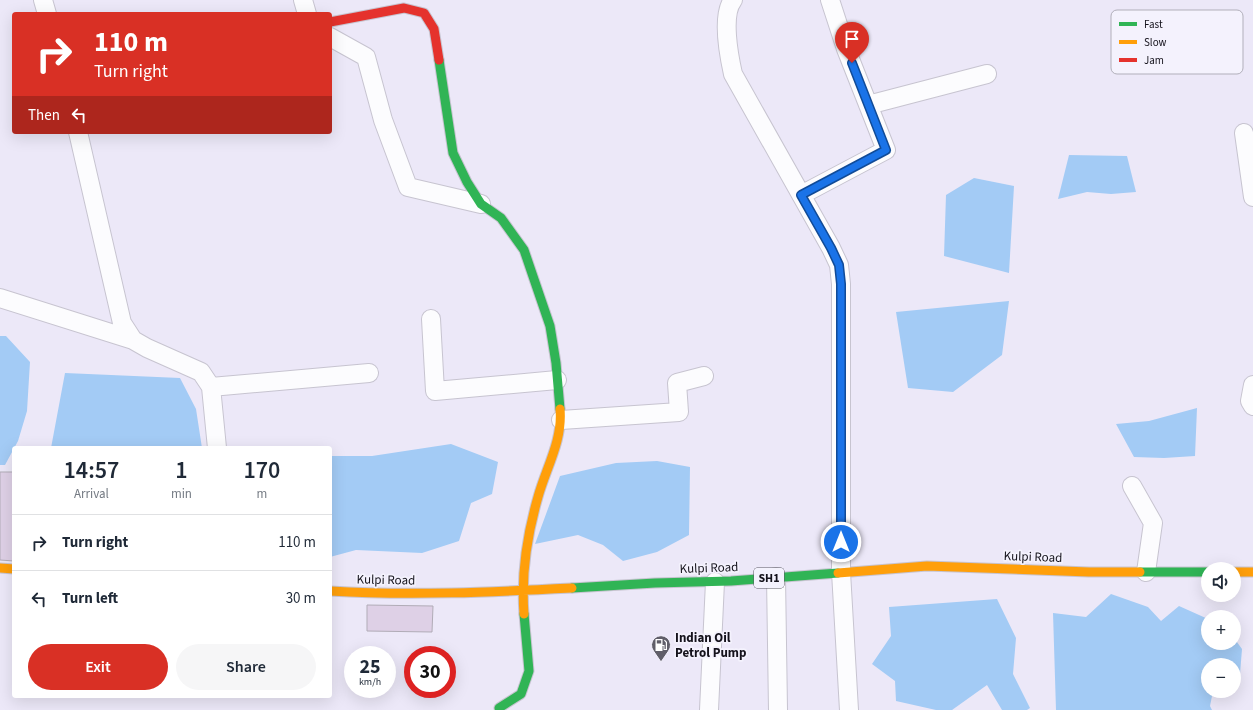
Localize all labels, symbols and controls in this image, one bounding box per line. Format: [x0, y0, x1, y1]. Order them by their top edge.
legend [1111, 10, 1243, 74]
text: Fast [1144, 17, 1163, 32]
text: 110 m [94, 22, 168, 62]
pin [835, 22, 869, 63]
icon: right [28, 28, 80, 80]
icon: arrive [841, 28, 863, 50]
text: Slow [1144, 35, 1167, 50]
text: Jam [1144, 53, 1164, 68]
text: Turn right [94, 59, 168, 84]
icon: left [68, 104, 90, 126]
text: Then [28, 105, 60, 126]
text: 14:57 [64, 453, 119, 488]
text: 1 [175, 453, 188, 488]
text: 170 [244, 453, 280, 488]
text: Arrival [74, 485, 109, 503]
text: min [171, 485, 192, 503]
text: m [257, 485, 267, 503]
position arrow [820, 521, 862, 563]
icon: right [28, 532, 50, 554]
text: Turn right [62, 532, 128, 553]
text: 110 m [278, 532, 316, 553]
street label: Kulpi Road [1003, 547, 1063, 567]
street label: Kulpi Road [679, 558, 739, 578]
map controls [1201, 562, 1241, 698]
button: sound [1201, 562, 1241, 602]
road number: SH1 [754, 568, 784, 588]
street label: Kulpi Road [357, 570, 415, 590]
icon: left [28, 588, 50, 610]
text: Turn left [62, 588, 118, 609]
text: 30 m [286, 588, 316, 609]
button: + [1201, 610, 1241, 650]
place label: Indian Oil Petrol Pump [675, 629, 746, 662]
fuel station icon: Indian Oil Petrol Pump [650, 634, 672, 662]
button: Exit [28, 644, 168, 690]
button: Share [176, 644, 316, 690]
speed limit sign: 30 [404, 646, 456, 698]
text: 25 [359, 653, 381, 681]
button: − [1201, 658, 1241, 698]
text: km/h [359, 675, 381, 689]

